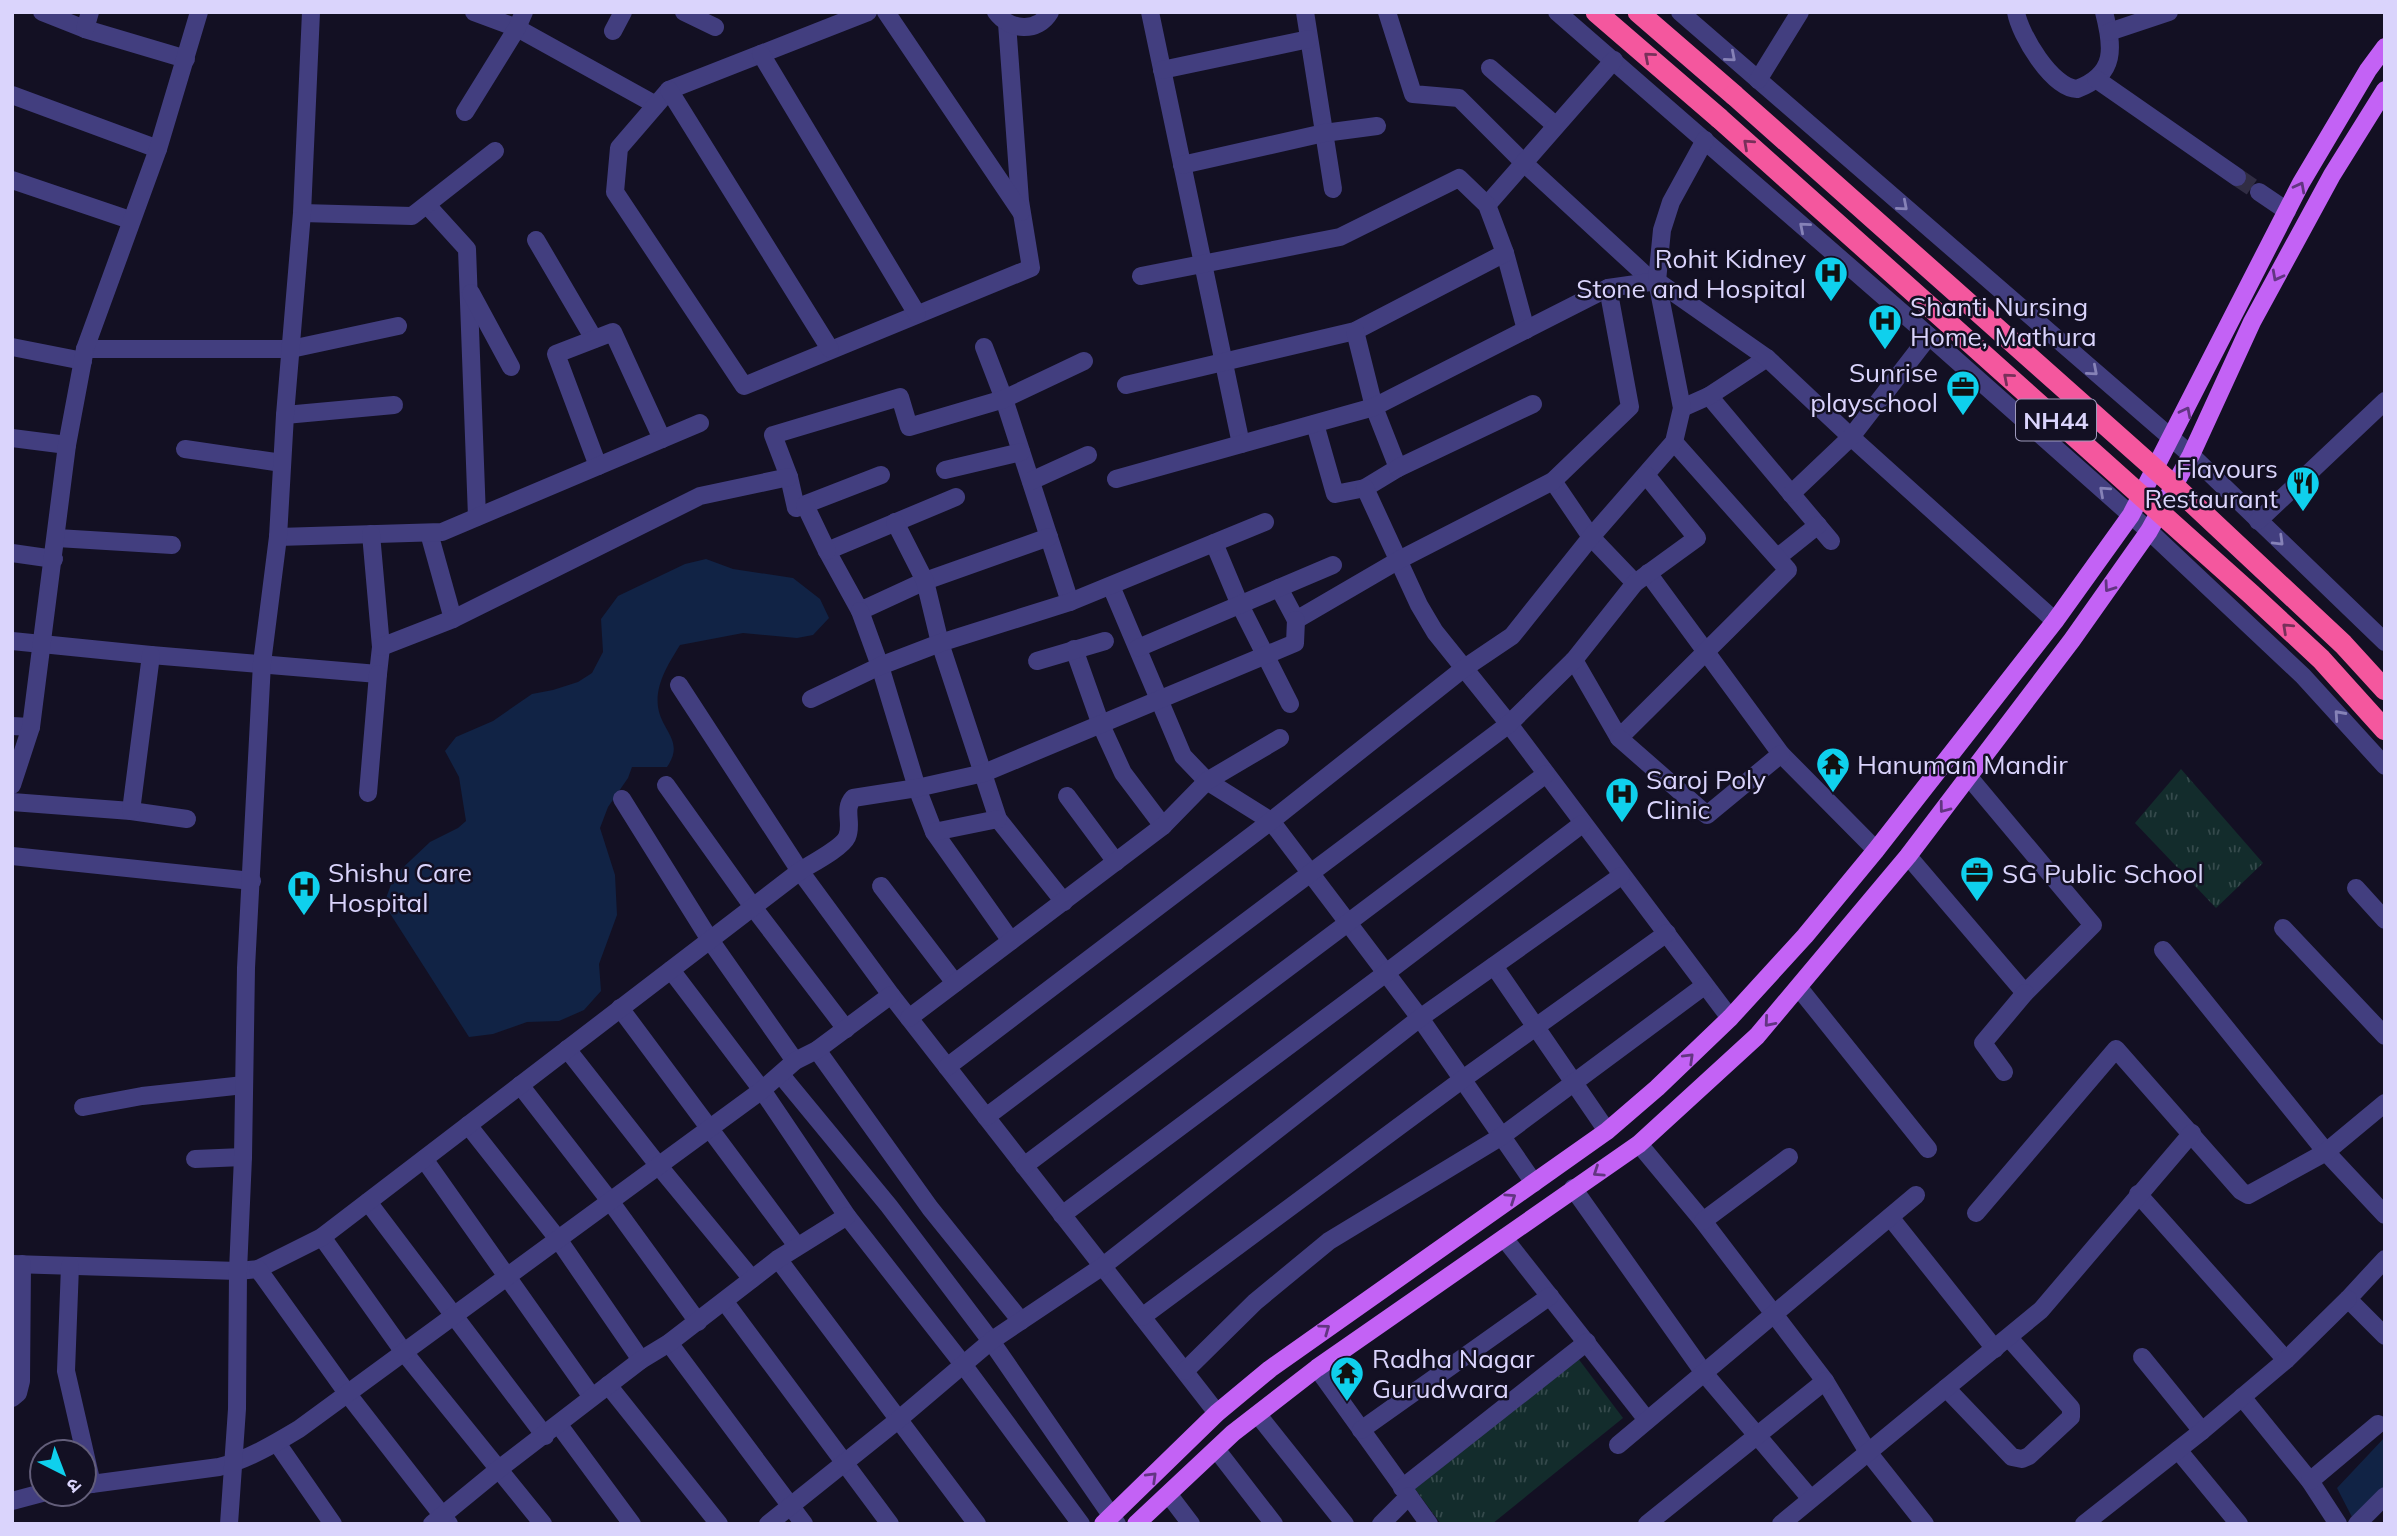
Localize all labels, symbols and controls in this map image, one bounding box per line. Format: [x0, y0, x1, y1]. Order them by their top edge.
one-way arrow [1723, 49, 1736, 61]
one-way arrow [1644, 53, 1657, 65]
one-way arrow [1743, 140, 1756, 152]
one-way arrow [2291, 182, 2305, 194]
one-way arrow [1894, 198, 1907, 210]
one-way arrow [1800, 222, 1813, 235]
place label: Rohit Kidney Stone and Hospital [1576, 242, 1806, 305]
hospital icon: Rohit Kidney Stone and Hospital [1812, 254, 1850, 303]
one-way arrow [2272, 269, 2285, 281]
place label: Shanti Nursing Home, Mathura [1910, 290, 2097, 353]
hospital icon: Shanti Nursing Home, Mathura [1866, 302, 1904, 351]
place label: Sunrise playschool [1810, 356, 1938, 419]
one-way arrow [2085, 363, 2098, 375]
office icon: Sunrise playschool [1944, 368, 1982, 417]
one-way arrow [2003, 374, 2016, 386]
road number: NH44 [2016, 400, 2096, 440]
one-way arrow [2178, 407, 2192, 419]
place label: Flavours Restaurant [2144, 452, 2278, 515]
restaurant icon: Flavours Restaurant [2284, 464, 2322, 513]
one-way arrow [2099, 486, 2112, 499]
one-way arrow [2271, 532, 2284, 545]
one-way arrow [2105, 579, 2117, 592]
one-way arrow [2282, 623, 2295, 636]
one-way arrow [2335, 710, 2347, 723]
temple icon: Hanuman Mandir [1814, 745, 1852, 794]
place label: Hanuman Mandir [1857, 748, 2068, 781]
place label: Saroj Poly Clinic [1646, 763, 1766, 826]
hospital icon: Saroj Poly Clinic [1603, 775, 1641, 824]
one-way arrow [1939, 800, 1952, 813]
office icon: SG Public School [1958, 854, 1996, 903]
place label: Shishu Care Hospital [328, 856, 472, 919]
place label: SG Public School [2002, 857, 2204, 890]
hospital icon: Shishu Care Hospital [285, 868, 323, 917]
one-way arrow [1765, 1014, 1777, 1027]
one-way arrow [1681, 1053, 1694, 1066]
one-way arrow [1593, 1163, 1606, 1176]
one-way arrow [1503, 1194, 1516, 1206]
one-way arrow [1317, 1325, 1330, 1337]
place label: Radha Nagar Gurudwara [1372, 1342, 1535, 1405]
temple icon: Radha Nagar Gurudwara [1328, 1354, 1366, 1403]
north arrow [28, 1438, 98, 1508]
one-way arrow [1144, 1472, 1157, 1485]
text: उ [62, 1473, 87, 1499]

